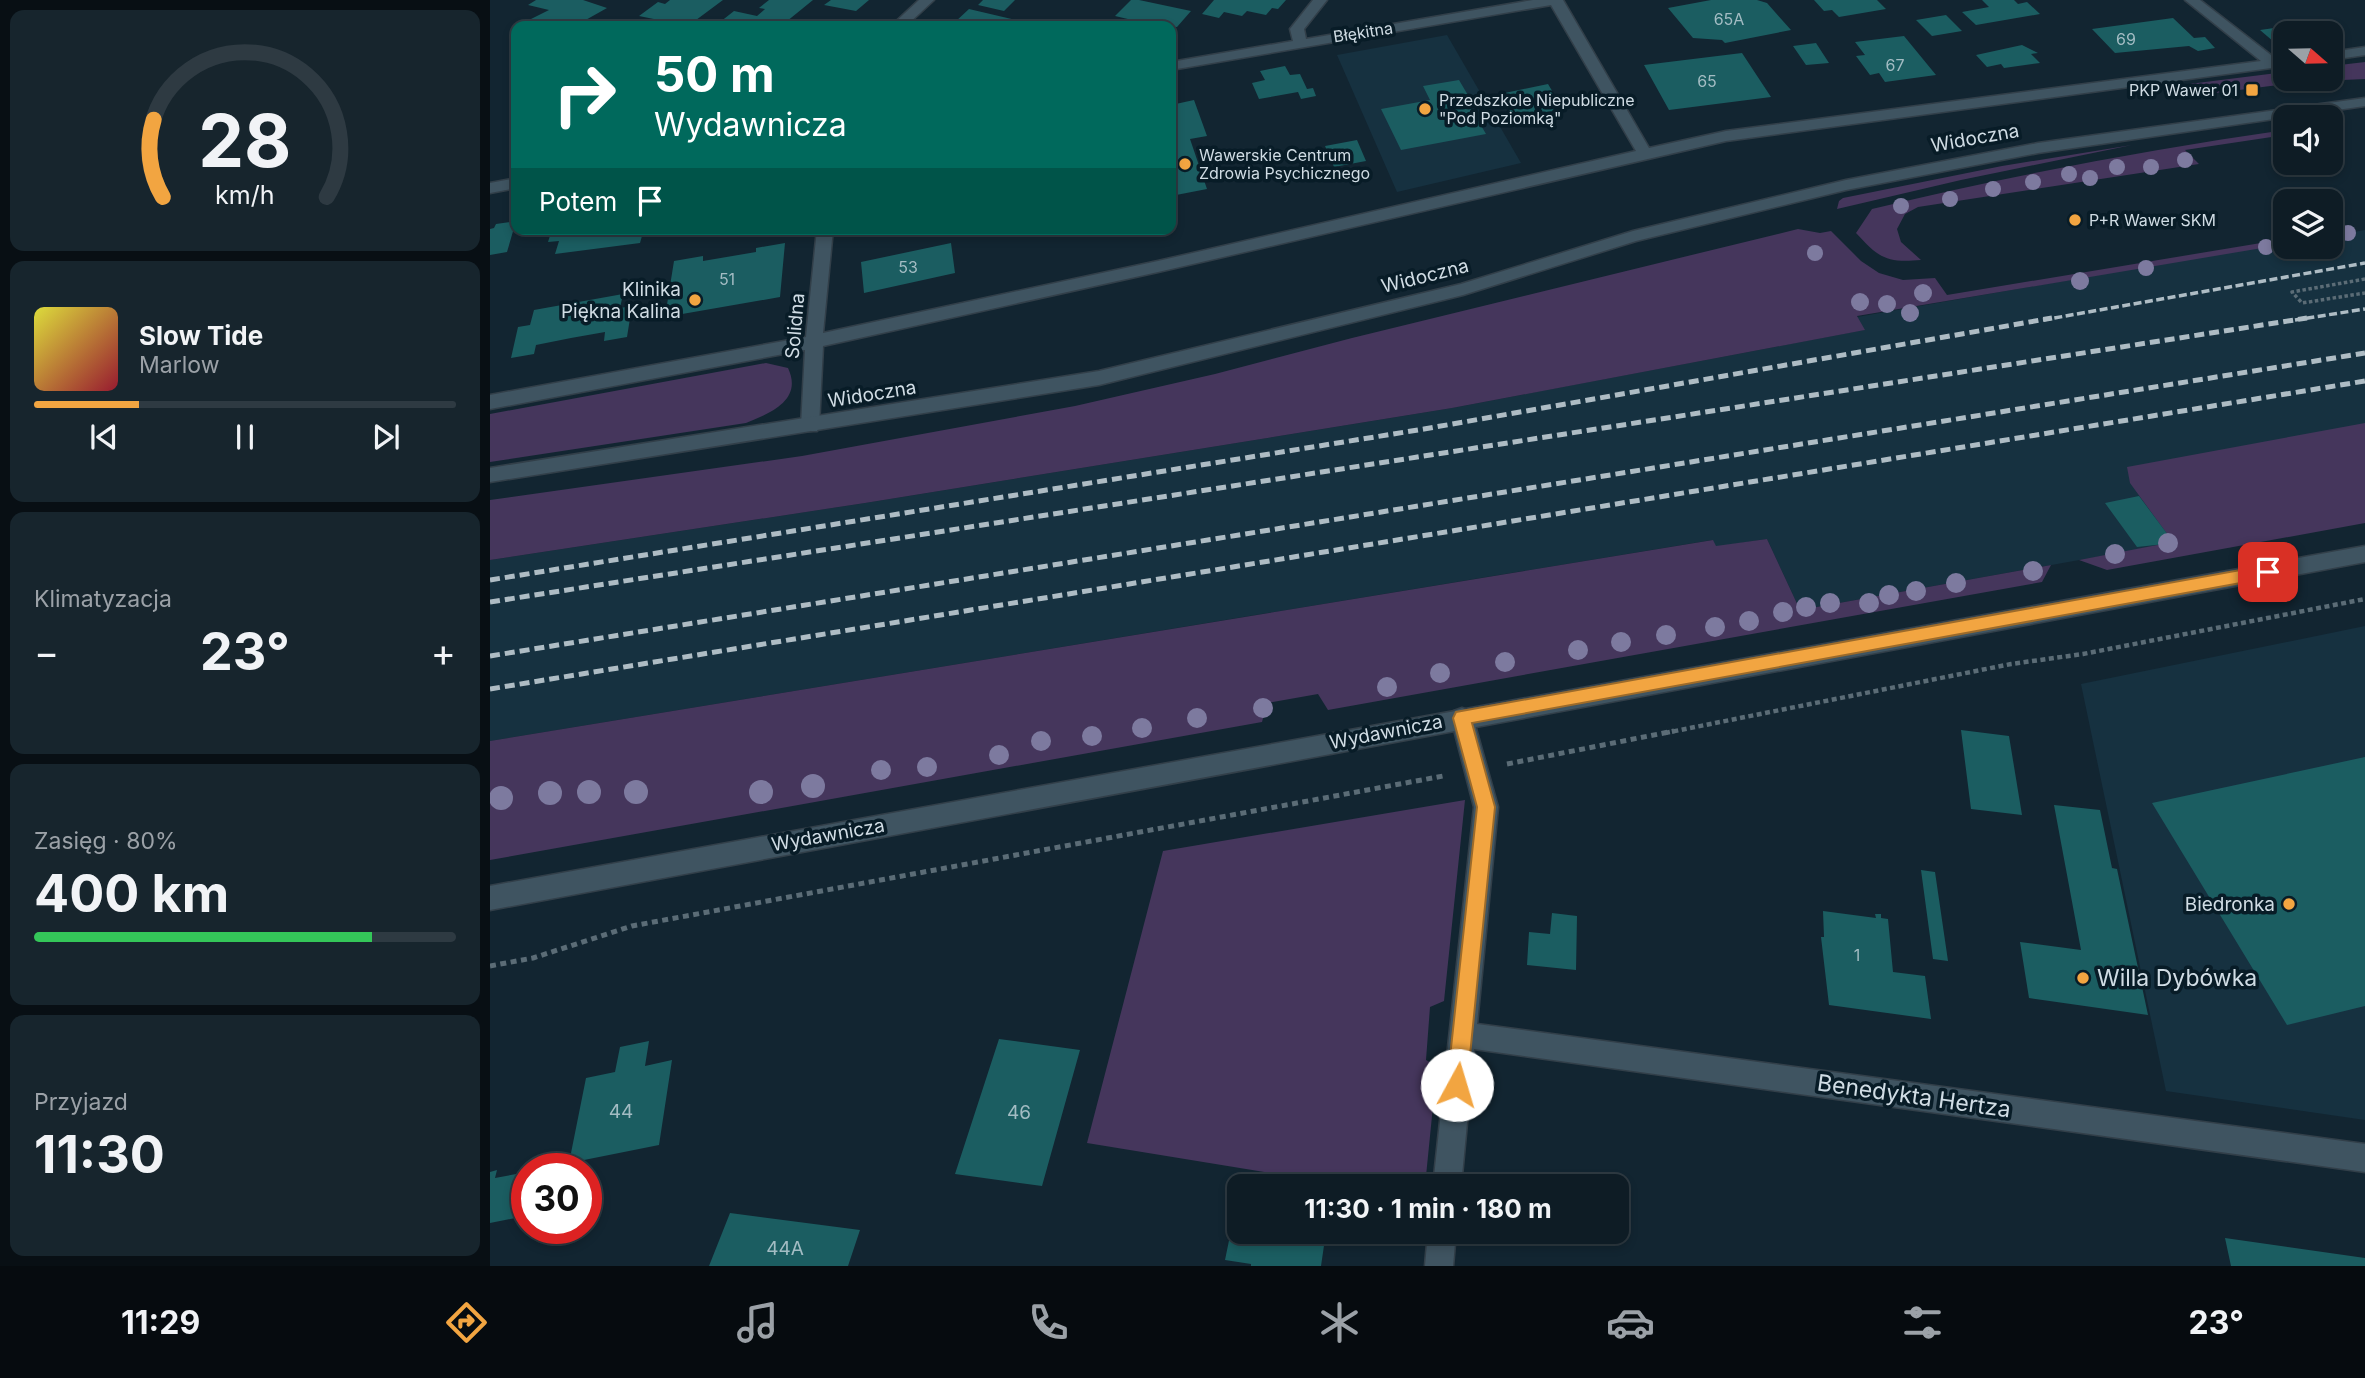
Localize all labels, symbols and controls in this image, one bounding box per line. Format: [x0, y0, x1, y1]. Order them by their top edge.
house number: 65A [1714, 9, 1744, 29]
street label: Błękitna [1332, 17, 1394, 47]
north arrow [2273, 21, 2343, 91]
map controls [2273, 21, 2343, 259]
house number: 69 [2116, 29, 2136, 49]
text: 50 m [654, 45, 775, 104]
icon: right [539, 49, 630, 140]
house number: 67 [1886, 55, 1904, 75]
house number: 65 [1697, 71, 1717, 91]
place label: PKP Wawer 01 [2129, 80, 2238, 100]
marker: PKP Wawer 01 [2244, 82, 2260, 98]
place label: Przedszkole Niepubliczne "Pod Poziomką" [1439, 90, 1635, 128]
text: 28 [198, 96, 292, 185]
marker: Przedszkole Niepubliczne "Pod Poziomką" [1417, 101, 1433, 117]
text: Wydawnicza [654, 105, 847, 144]
button: sound [2273, 105, 2343, 175]
street label: Widoczna [1929, 119, 2021, 157]
place label: Wawerskie Centrum Zdrowia Psychicznego [1199, 145, 1370, 183]
marker: Wawerskie Centrum Zdrowia Psychicznego [1177, 156, 1193, 172]
text: km/h [215, 179, 275, 209]
icon: arrive [631, 182, 669, 220]
text: Potem [539, 186, 617, 217]
button: layers [2273, 189, 2343, 259]
place label: P+R Wawer SKM [2089, 210, 2216, 230]
marker: P+R Wawer SKM [2067, 212, 2083, 228]
street label: Widoczna [1379, 254, 1471, 298]
house number: 53 [898, 257, 918, 277]
house number: 51 [719, 269, 735, 289]
place label: Klinika Piękna Kalina [561, 278, 681, 323]
marker: Klinika Piękna Kalina [687, 292, 703, 308]
street label: Solidna [781, 292, 809, 360]
text: Slow Tide [139, 320, 263, 351]
text: Marlow [139, 351, 219, 379]
street label: Widoczna [826, 376, 918, 412]
icon: previous [85, 418, 123, 456]
icon: pause [226, 418, 264, 456]
icon: next [367, 418, 405, 456]
pin [2238, 542, 2298, 602]
icon: arrive [2249, 553, 2287, 591]
text: Klimatyzacja [34, 585, 172, 613]
text: 23° [200, 620, 290, 683]
text: − [34, 629, 59, 675]
text: + [431, 629, 456, 675]
street label: Wydawnicza [1328, 710, 1444, 754]
street label: Wydawnicza [770, 814, 886, 856]
text: Zasięg · 80% [34, 827, 178, 855]
text: 400 km [34, 862, 229, 925]
place label: Biedronka [2185, 893, 2275, 916]
marker: Biedronka [2281, 896, 2297, 912]
house number: 1 [1854, 945, 1860, 965]
place label: Willa Dybówka [2097, 964, 2257, 992]
marker: Willa Dybówka [2075, 970, 2091, 986]
position arrow [1420, 1048, 1494, 1122]
street label: Benedykta Hertza [1816, 1069, 2012, 1123]
text: Przyjazd [34, 1088, 128, 1116]
house number: 44 [609, 1100, 633, 1123]
house number: 46 [1007, 1101, 1031, 1124]
text: 11:30 [34, 1123, 165, 1186]
speed limit sign: 30 [511, 1153, 602, 1244]
text: 11:30 · 1 min · 180 m [1304, 1193, 1552, 1224]
house number: 44A [766, 1237, 804, 1260]
icon: directions [442, 1298, 491, 1347]
icon: music [733, 1298, 782, 1347]
icon: phone [1024, 1298, 1073, 1347]
icon: climate [1315, 1298, 1364, 1347]
icon: car [1606, 1298, 1655, 1347]
icon: filters [1898, 1298, 1947, 1347]
text: 11:29 [121, 1303, 200, 1342]
text: 23° [2189, 1303, 2244, 1342]

